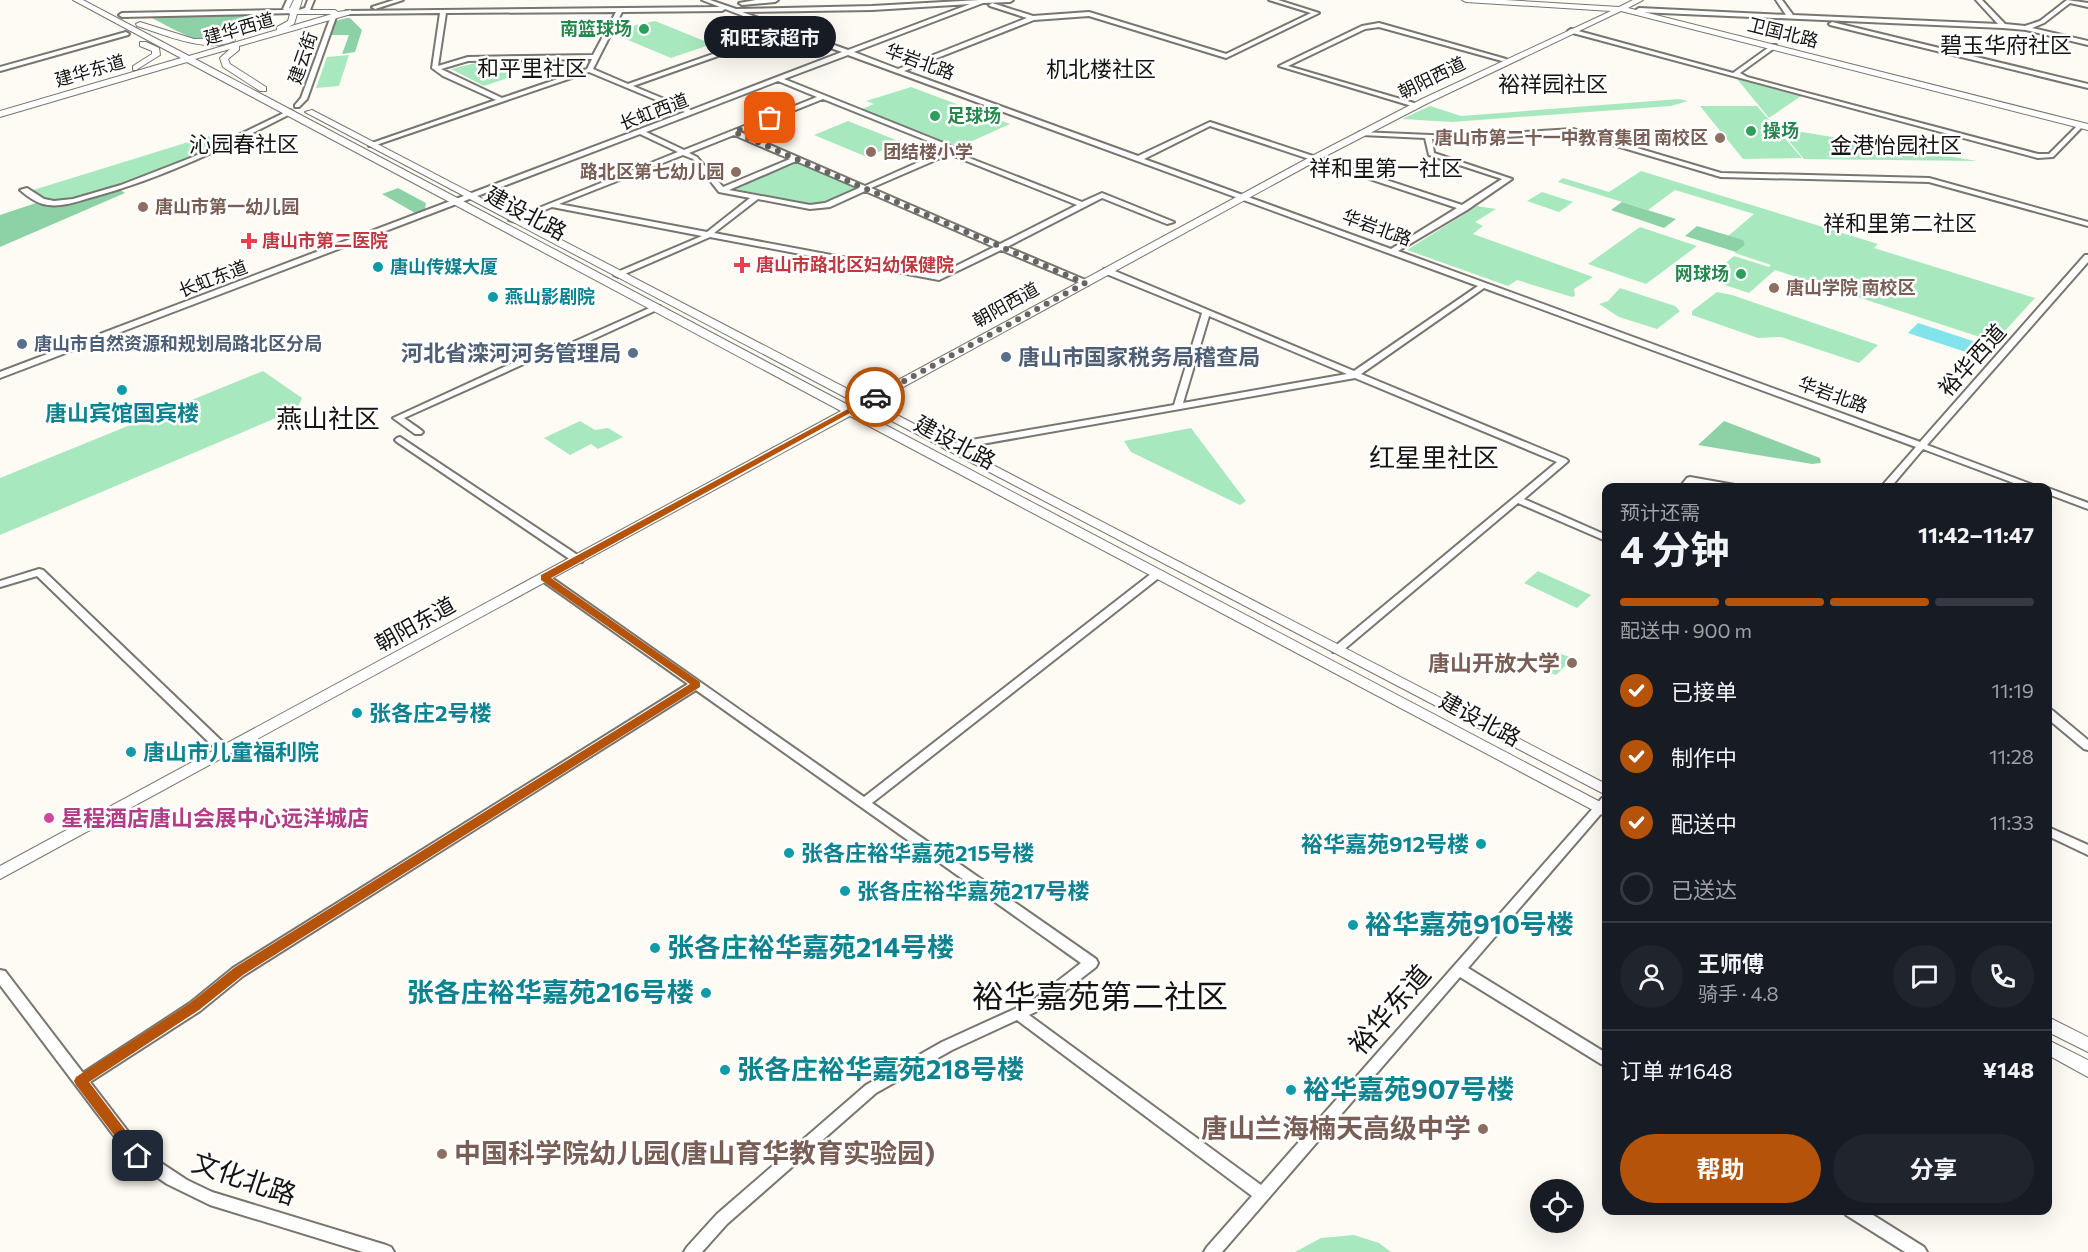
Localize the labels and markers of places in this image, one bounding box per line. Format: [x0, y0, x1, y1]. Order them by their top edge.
callout: 和旺家超市 [704, 16, 836, 58]
place label: 南篮球场 [560, 17, 632, 39]
marker: 南篮球场 [637, 22, 651, 36]
pin [744, 92, 795, 143]
place label: 足球场 [947, 104, 1001, 126]
marker: 足球场 [928, 109, 942, 123]
place label: 操场 [1763, 119, 1799, 141]
marker: 操场 [1744, 124, 1758, 138]
place label: 唐山市第二十一中教育集团 南校区 [1435, 126, 1708, 148]
marker: 唐山市第二十一中教育集团 南校区 [1713, 131, 1727, 145]
place label: 团结楼小学 [883, 140, 973, 162]
marker: 团结楼小学 [864, 145, 878, 159]
place label: 路北区第七幼儿园 [580, 160, 724, 182]
marker: 路北区第七幼儿园 [729, 165, 743, 179]
place label: 唐山市第一幼儿园 [155, 195, 299, 217]
marker: 唐山市第一幼儿园 [136, 200, 150, 214]
place label: 唐山市第二医院 [262, 229, 388, 251]
marker: 唐山市第二医院 [240, 232, 258, 250]
place label: 唐山市路北区妇幼保健院 [756, 253, 954, 275]
place label: 唐山传媒大厦 [390, 255, 498, 277]
marker: 唐山市路北区妇幼保健院 [733, 256, 751, 274]
marker: 唐山传媒大厦 [371, 260, 385, 274]
place label: 网球场 [1675, 262, 1729, 284]
marker: 网球场 [1734, 267, 1748, 281]
place label: 唐山学院 南校区 [1786, 276, 1915, 298]
marker: 唐山学院 南校区 [1767, 281, 1781, 295]
place label: 燕山影剧院 [505, 285, 595, 307]
marker: 燕山影剧院 [486, 290, 500, 304]
place label: 唐山市自然资源和规划局路北区分局 [34, 332, 322, 354]
marker: 唐山市自然资源和规划局路北区分局 [15, 337, 29, 351]
place label: 河北省滦河河务管理局 [401, 339, 621, 366]
place label: 唐山市国家税务局稽查局 [1018, 343, 1260, 370]
marker: 河北省滦河河务管理局 [626, 346, 640, 360]
marker: 唐山市国家税务局稽查局 [999, 350, 1013, 364]
marker: 唐山宾馆国宾楼 [115, 383, 129, 397]
place label: 唐山宾馆国宾楼 [45, 399, 199, 426]
place label: 唐山开放大学 [1428, 649, 1560, 676]
marker: 唐山开放大学 [1565, 656, 1579, 670]
place label: 张各庄2号楼 [369, 699, 492, 726]
marker: 张各庄2号楼 [350, 706, 364, 720]
place label: 唐山市儿童福利院 [143, 738, 319, 765]
marker: 唐山市儿童福利院 [124, 745, 138, 759]
place label: 星程酒店唐山会展中心远洋城店 [61, 804, 369, 831]
marker: 星程酒店唐山会展中心远洋城店 [42, 811, 56, 825]
place label: 裕华嘉苑912号楼 [1301, 830, 1469, 857]
marker: 裕华嘉苑912号楼 [1474, 837, 1488, 851]
place label: 张各庄裕华嘉苑215号楼 [801, 839, 1034, 866]
marker: 张各庄裕华嘉苑215号楼 [782, 846, 796, 860]
place label: 张各庄裕华嘉苑217号楼 [857, 877, 1090, 904]
marker: 张各庄裕华嘉苑217号楼 [838, 884, 852, 898]
place label: 裕华嘉苑910号楼 [1365, 907, 1574, 940]
marker: 裕华嘉苑910号楼 [1346, 918, 1360, 932]
place label: 张各庄裕华嘉苑214号楼 [667, 930, 954, 963]
marker: 张各庄裕华嘉苑214号楼 [648, 941, 662, 955]
place label: 张各庄裕华嘉苑216号楼 [407, 975, 694, 1008]
marker: 张各庄裕华嘉苑216号楼 [699, 986, 713, 1000]
place label: 张各庄裕华嘉苑218号楼 [737, 1052, 1024, 1085]
marker: 张各庄裕华嘉苑218号楼 [718, 1063, 732, 1077]
place label: 裕华嘉苑907号楼 [1303, 1072, 1514, 1105]
marker: 裕华嘉苑907号楼 [1284, 1083, 1298, 1097]
place label: 唐山兰海楠天高级中学 [1201, 1111, 1471, 1144]
marker: 唐山兰海楠天高级中学 [1476, 1122, 1490, 1136]
pin [112, 1130, 163, 1181]
place label: 中国科学院幼儿园(唐山育华教育实验园) [454, 1136, 935, 1169]
marker: 中国科学院幼儿园(唐山育华教育实验园) [435, 1147, 449, 1161]

